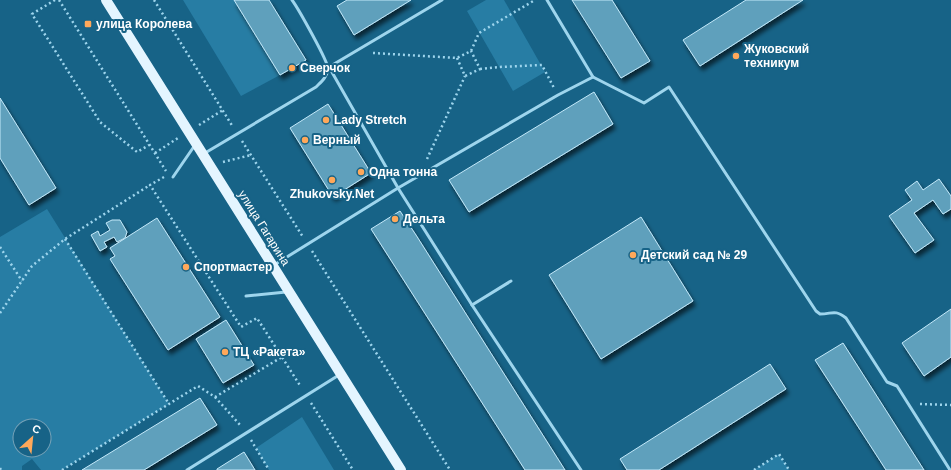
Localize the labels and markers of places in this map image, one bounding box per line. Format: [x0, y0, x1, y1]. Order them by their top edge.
place label: улица Королева [96, 17, 192, 31]
marker: улица Королева [83, 19, 93, 29]
place label: Жуковский техникум [743, 42, 809, 70]
marker: Жуковский техникум [731, 51, 741, 61]
place label: Сверчок [300, 61, 351, 75]
marker: Сверчок [287, 63, 297, 73]
place label: Lady Stretch [334, 113, 407, 127]
marker: Lady Stretch [321, 115, 331, 125]
place label: Верный [313, 133, 361, 147]
marker: Верный [300, 135, 310, 145]
place label: Одна тонна [369, 165, 437, 179]
marker: Одна тонна [356, 167, 366, 177]
marker: Zhukovsky.Net [327, 175, 337, 185]
place label: Zhukovsky.Net [290, 187, 374, 201]
place label: Дельта [403, 212, 445, 226]
marker: Дельта [390, 214, 400, 224]
place label: Детский сад № 29 [641, 248, 748, 262]
marker: Детский сад № 29 [628, 250, 638, 260]
place label: Спортмастер [194, 260, 272, 274]
marker: Спортмастер [181, 262, 191, 272]
place label: ТЦ «Ракета» [233, 345, 306, 359]
marker: ТЦ «Ракета» [220, 347, 230, 357]

